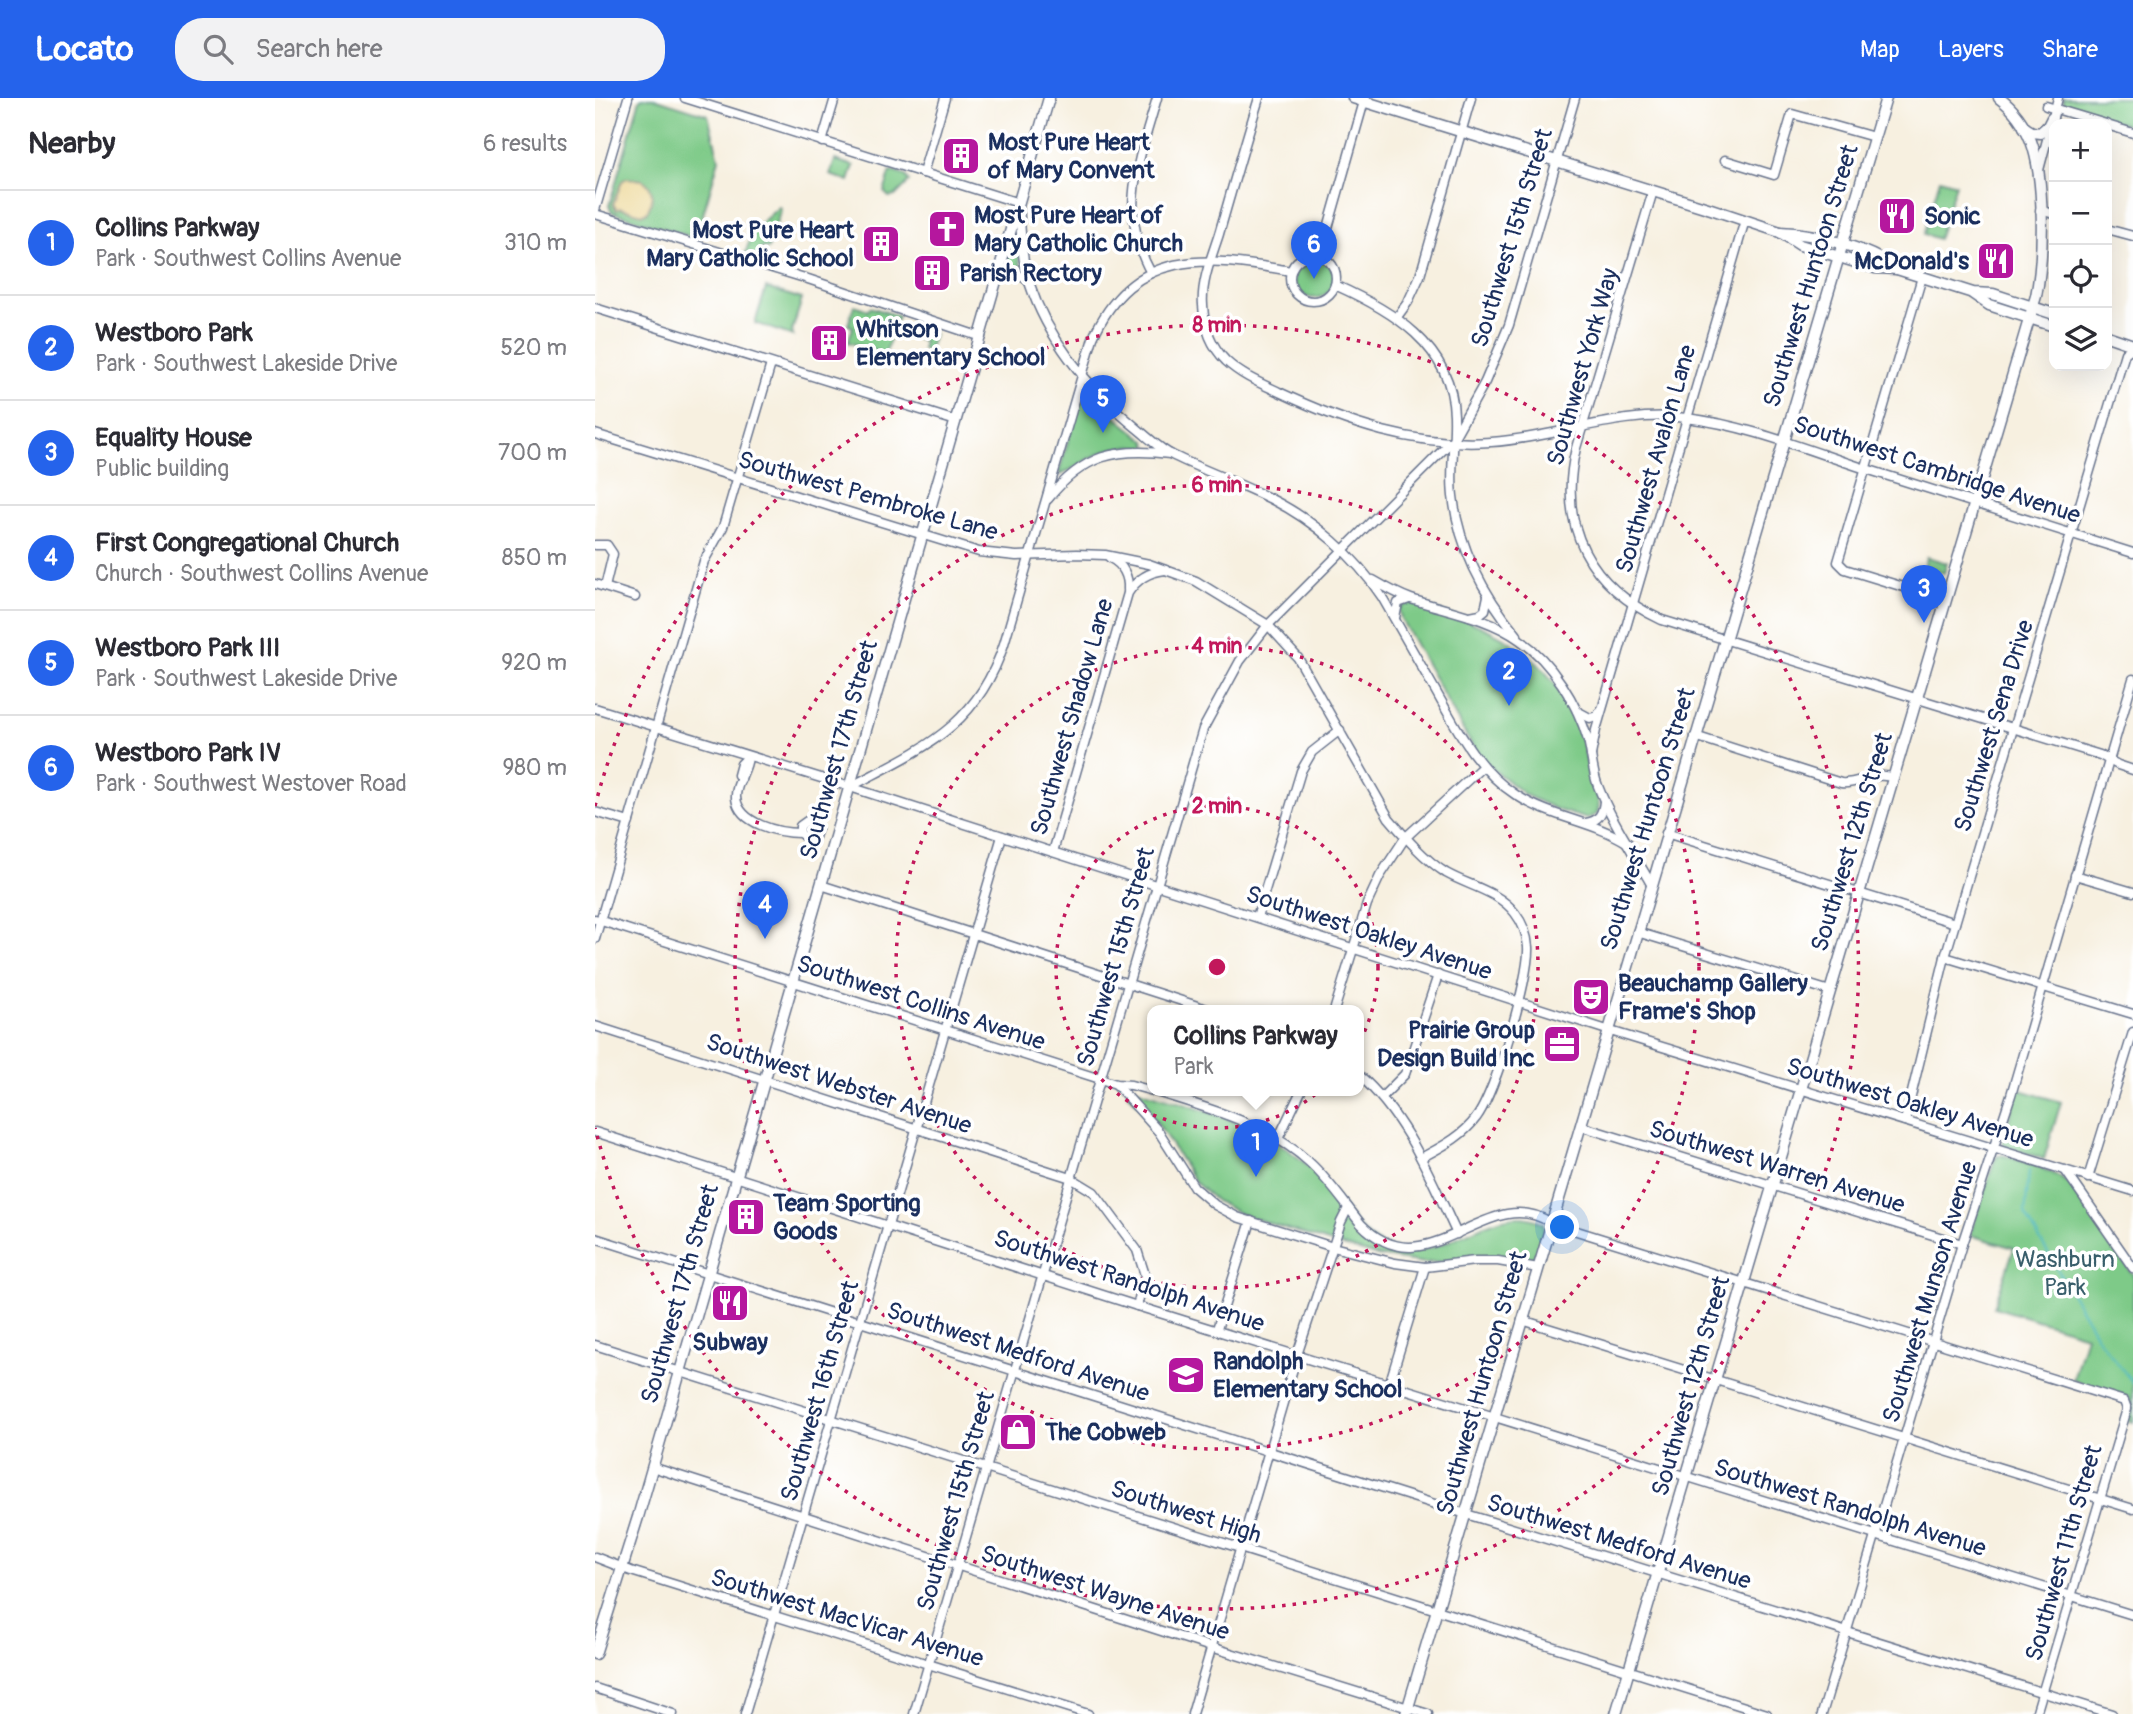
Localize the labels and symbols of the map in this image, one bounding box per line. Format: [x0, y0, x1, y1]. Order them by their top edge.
street label: Southwest 15th Street [1465, 125, 1559, 351]
place label: Most Pure Heart of Mary Convent [987, 128, 1156, 185]
building icon: Most Pure Heart of Mary Convent [940, 135, 982, 177]
street label: Southwest Huntoon Street [1757, 141, 1865, 411]
restaurant icon: Sonic [1876, 195, 1918, 237]
place label: Most Pure Heart of Mary Catholic Church [974, 201, 1183, 258]
place label: Sonic [1924, 202, 1981, 231]
church icon: Most Pure Heart of Mary Catholic Church [926, 208, 968, 250]
place label: Most Pure Heart Mary Catholic School [646, 216, 855, 273]
pin: 6 [1291, 221, 1337, 279]
building icon: Most Pure Heart Mary Catholic School [860, 223, 902, 265]
restaurant icon: McDonald's [1975, 240, 2017, 282]
place label: McDonald's [1854, 247, 1969, 276]
building icon: Parish Rectory [911, 252, 953, 294]
place label: Parish Rectory [959, 259, 1103, 288]
street label: Southwest York Way [1541, 265, 1625, 469]
text: 8 min [1192, 312, 1242, 339]
place label: Whitson Elementary School [856, 315, 1046, 372]
building icon: Whitson Elementary School [808, 322, 850, 364]
street label: Southwest Avalon Lane [1610, 341, 1703, 577]
pin: 5 [1080, 375, 1126, 433]
street label: Southwest Cambridge Avenue [1790, 410, 2084, 530]
street label: Southwest Pembroke Lane [735, 445, 1001, 547]
text: 6 min [1192, 472, 1243, 499]
pin: 3 [1901, 565, 1947, 623]
street label: Southwest Shadow Lane [1024, 595, 1120, 839]
street label: Southwest Sena Drive [1948, 616, 2040, 835]
text: 4 min [1192, 633, 1243, 660]
street label: Southwest 17th Street [794, 637, 884, 863]
pin: 2 [1486, 648, 1532, 706]
street label: Southwest Huntoon Street [1594, 684, 1702, 954]
street label: Southwest 12th Street [1805, 729, 1899, 955]
text: 2 min [1192, 793, 1242, 820]
street label: Southwest 15th Street [1071, 844, 1161, 1070]
street label: Southwest Oakley Avenue [1242, 880, 1496, 987]
pin: 4 [742, 881, 788, 939]
street label: Southwest Collins Avenue [793, 949, 1049, 1057]
centre of rings [1205, 955, 1229, 979]
place label: Beauchamp Gallery Frame's Shop [1618, 969, 1809, 1026]
theatre icon: Beauchamp Gallery Frame's Shop [1570, 976, 1612, 1018]
place label: Prairie Group Design Build Inc [1377, 1016, 1535, 1073]
office icon: Prairie Group Design Build Inc [1541, 1023, 1583, 1065]
street label: Southwest Webster Avenue [703, 1027, 976, 1141]
street label: Southwest Oakley Avenue [1783, 1052, 2037, 1154]
street label: Southwest Warren Avenue [1646, 1114, 1908, 1220]
pin: 1 [1233, 1119, 1279, 1177]
street label: Southwest Munson Avenue [1876, 1158, 1984, 1426]
street label: Southwest 17th Street [635, 1181, 725, 1407]
place label: Team Sporting Goods [772, 1189, 921, 1246]
building icon: Team Sporting Goods [725, 1196, 767, 1238]
your location [1545, 1210, 1579, 1244]
street label: Southwest Randolph Avenue [990, 1224, 1268, 1339]
park label: Washburn Park [2015, 1245, 2115, 1302]
street label: Southwest Huntoon Street [1430, 1247, 1534, 1518]
street label: Southwest 12th Street [1646, 1272, 1736, 1499]
street label: Southwest 16th Street [775, 1277, 865, 1505]
restaurant icon: Subway [709, 1282, 751, 1324]
street label: Southwest Medford Avenue [883, 1296, 1153, 1408]
place label: Subway [692, 1328, 768, 1357]
place label: Randolph Elementary School [1213, 1347, 1403, 1404]
school or university icon: Randolph Elementary School [1165, 1354, 1207, 1396]
street label: Southwest 15th Street [911, 1388, 1001, 1614]
shop icon: The Cobweb [997, 1411, 1039, 1453]
place label: The Cobweb [1044, 1418, 1166, 1447]
street label: Southwest 11th Street [2019, 1441, 2109, 1664]
street label: Southwest Randolph Avenue [1710, 1453, 1990, 1563]
street label: Southwest High [1107, 1474, 1265, 1550]
street label: Southwest Medford Avenue [1484, 1488, 1755, 1596]
street label: Southwest Wayne Avenue [977, 1539, 1233, 1647]
street label: Southwest MacVicar Avenue [707, 1563, 987, 1673]

